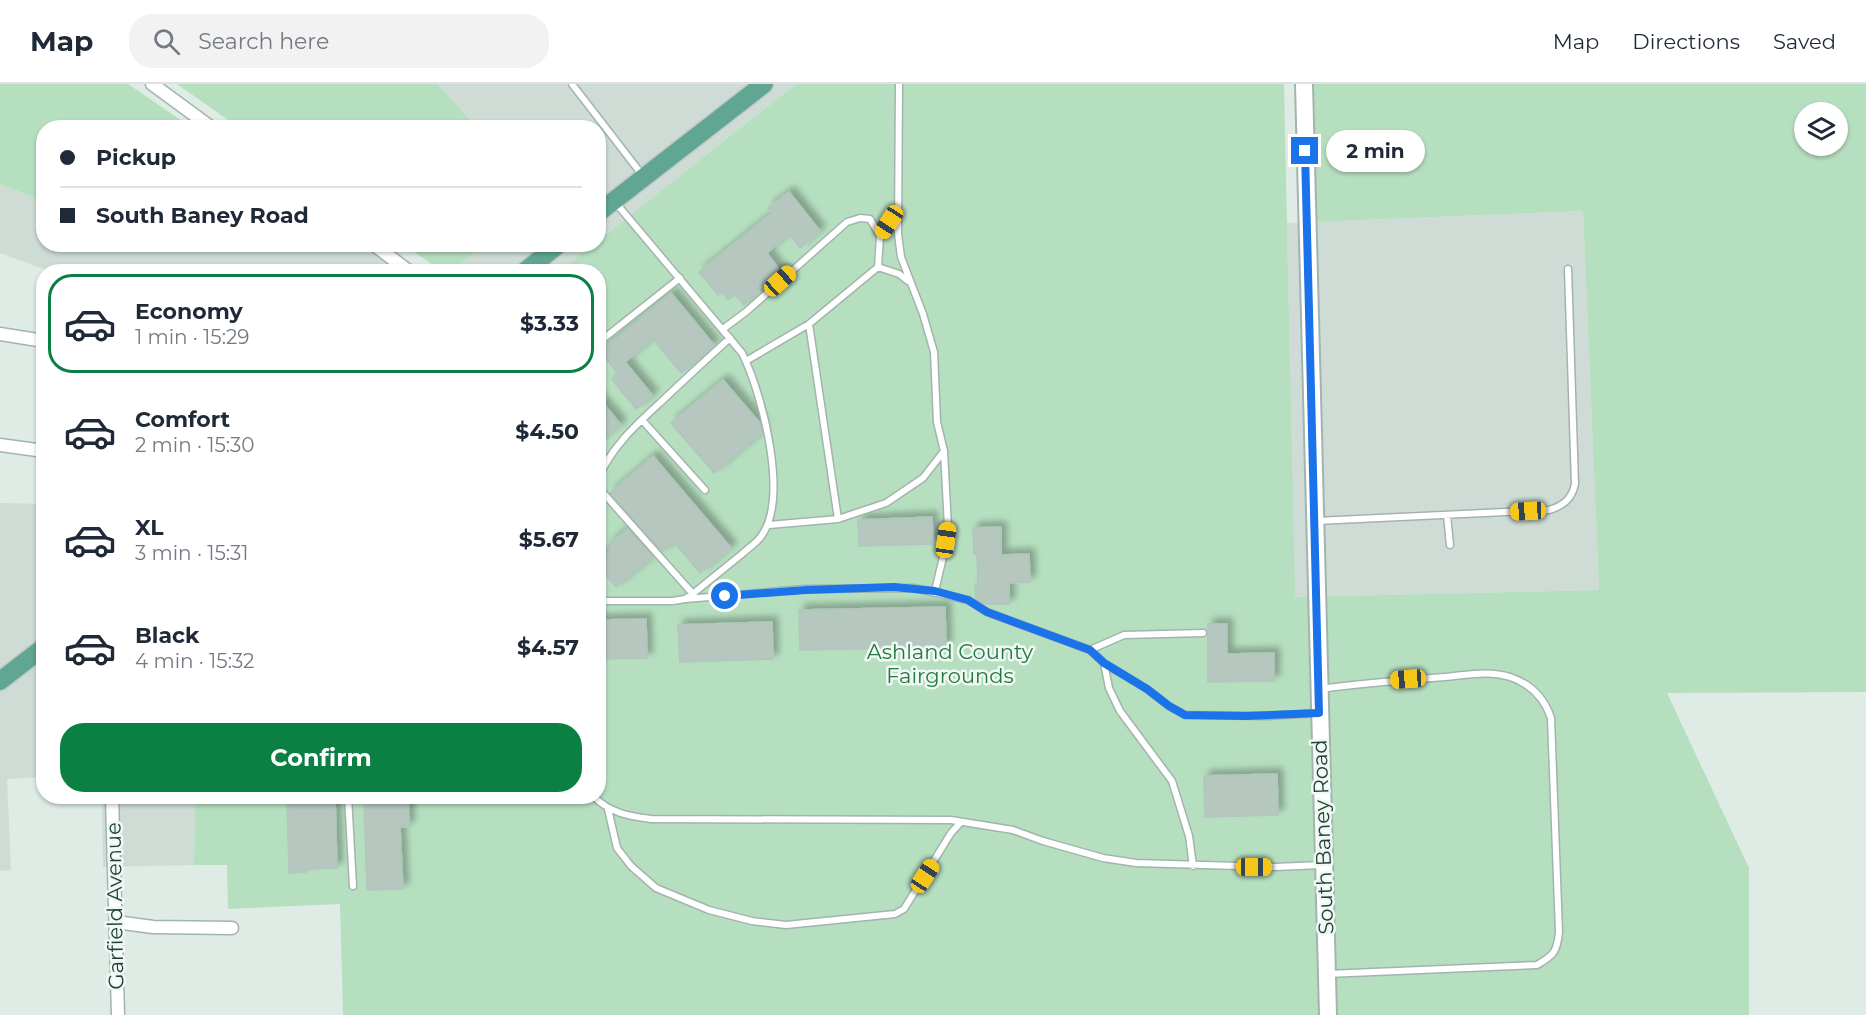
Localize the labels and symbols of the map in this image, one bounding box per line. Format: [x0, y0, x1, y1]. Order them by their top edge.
callout: 2 min [1326, 130, 1425, 172]
route end [1291, 137, 1318, 164]
car [872, 202, 906, 242]
car [761, 262, 799, 300]
car [1510, 501, 1546, 521]
car [935, 521, 957, 559]
route start [711, 582, 738, 609]
park label: Ashland County Fairgrounds [867, 639, 1034, 688]
car [1389, 669, 1427, 689]
street label: South Baney Road [1307, 739, 1338, 935]
street label: Garfield Avenue [101, 822, 128, 990]
car [908, 856, 942, 896]
car [1236, 858, 1272, 876]

